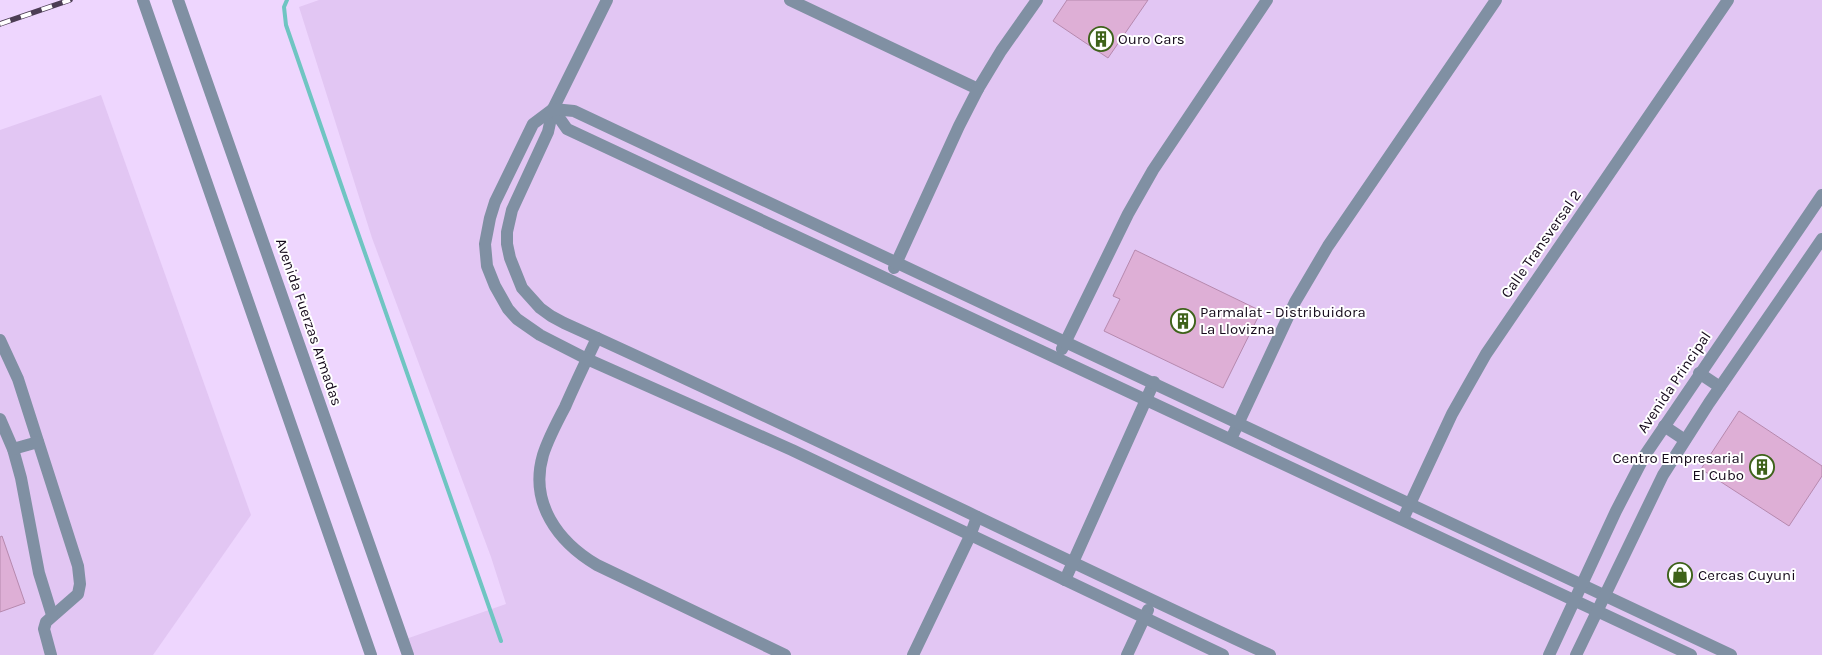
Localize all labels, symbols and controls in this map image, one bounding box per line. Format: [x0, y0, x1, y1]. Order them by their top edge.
building icon: Ouro Cars [1088, 26, 1114, 52]
place label: Ouro Cars [1118, 30, 1185, 48]
street label: Calle Transversal 2 [1497, 187, 1585, 301]
street label: Avenida Fuerzas Armadas [272, 236, 346, 408]
place label: Parmalat - Distribuidora La Llovizna [1200, 303, 1366, 338]
building icon: Parmalat - Distribuidora La Llovizna [1170, 308, 1196, 334]
street label: Avenida Principal [1633, 328, 1715, 436]
place label: Centro Empresarial El Cubo [1612, 449, 1744, 484]
building icon: Centro Empresarial El Cubo [1749, 454, 1775, 480]
shop icon: Cercas Cuyuni [1667, 562, 1693, 588]
place label: Cercas Cuyuni [1698, 566, 1796, 584]

